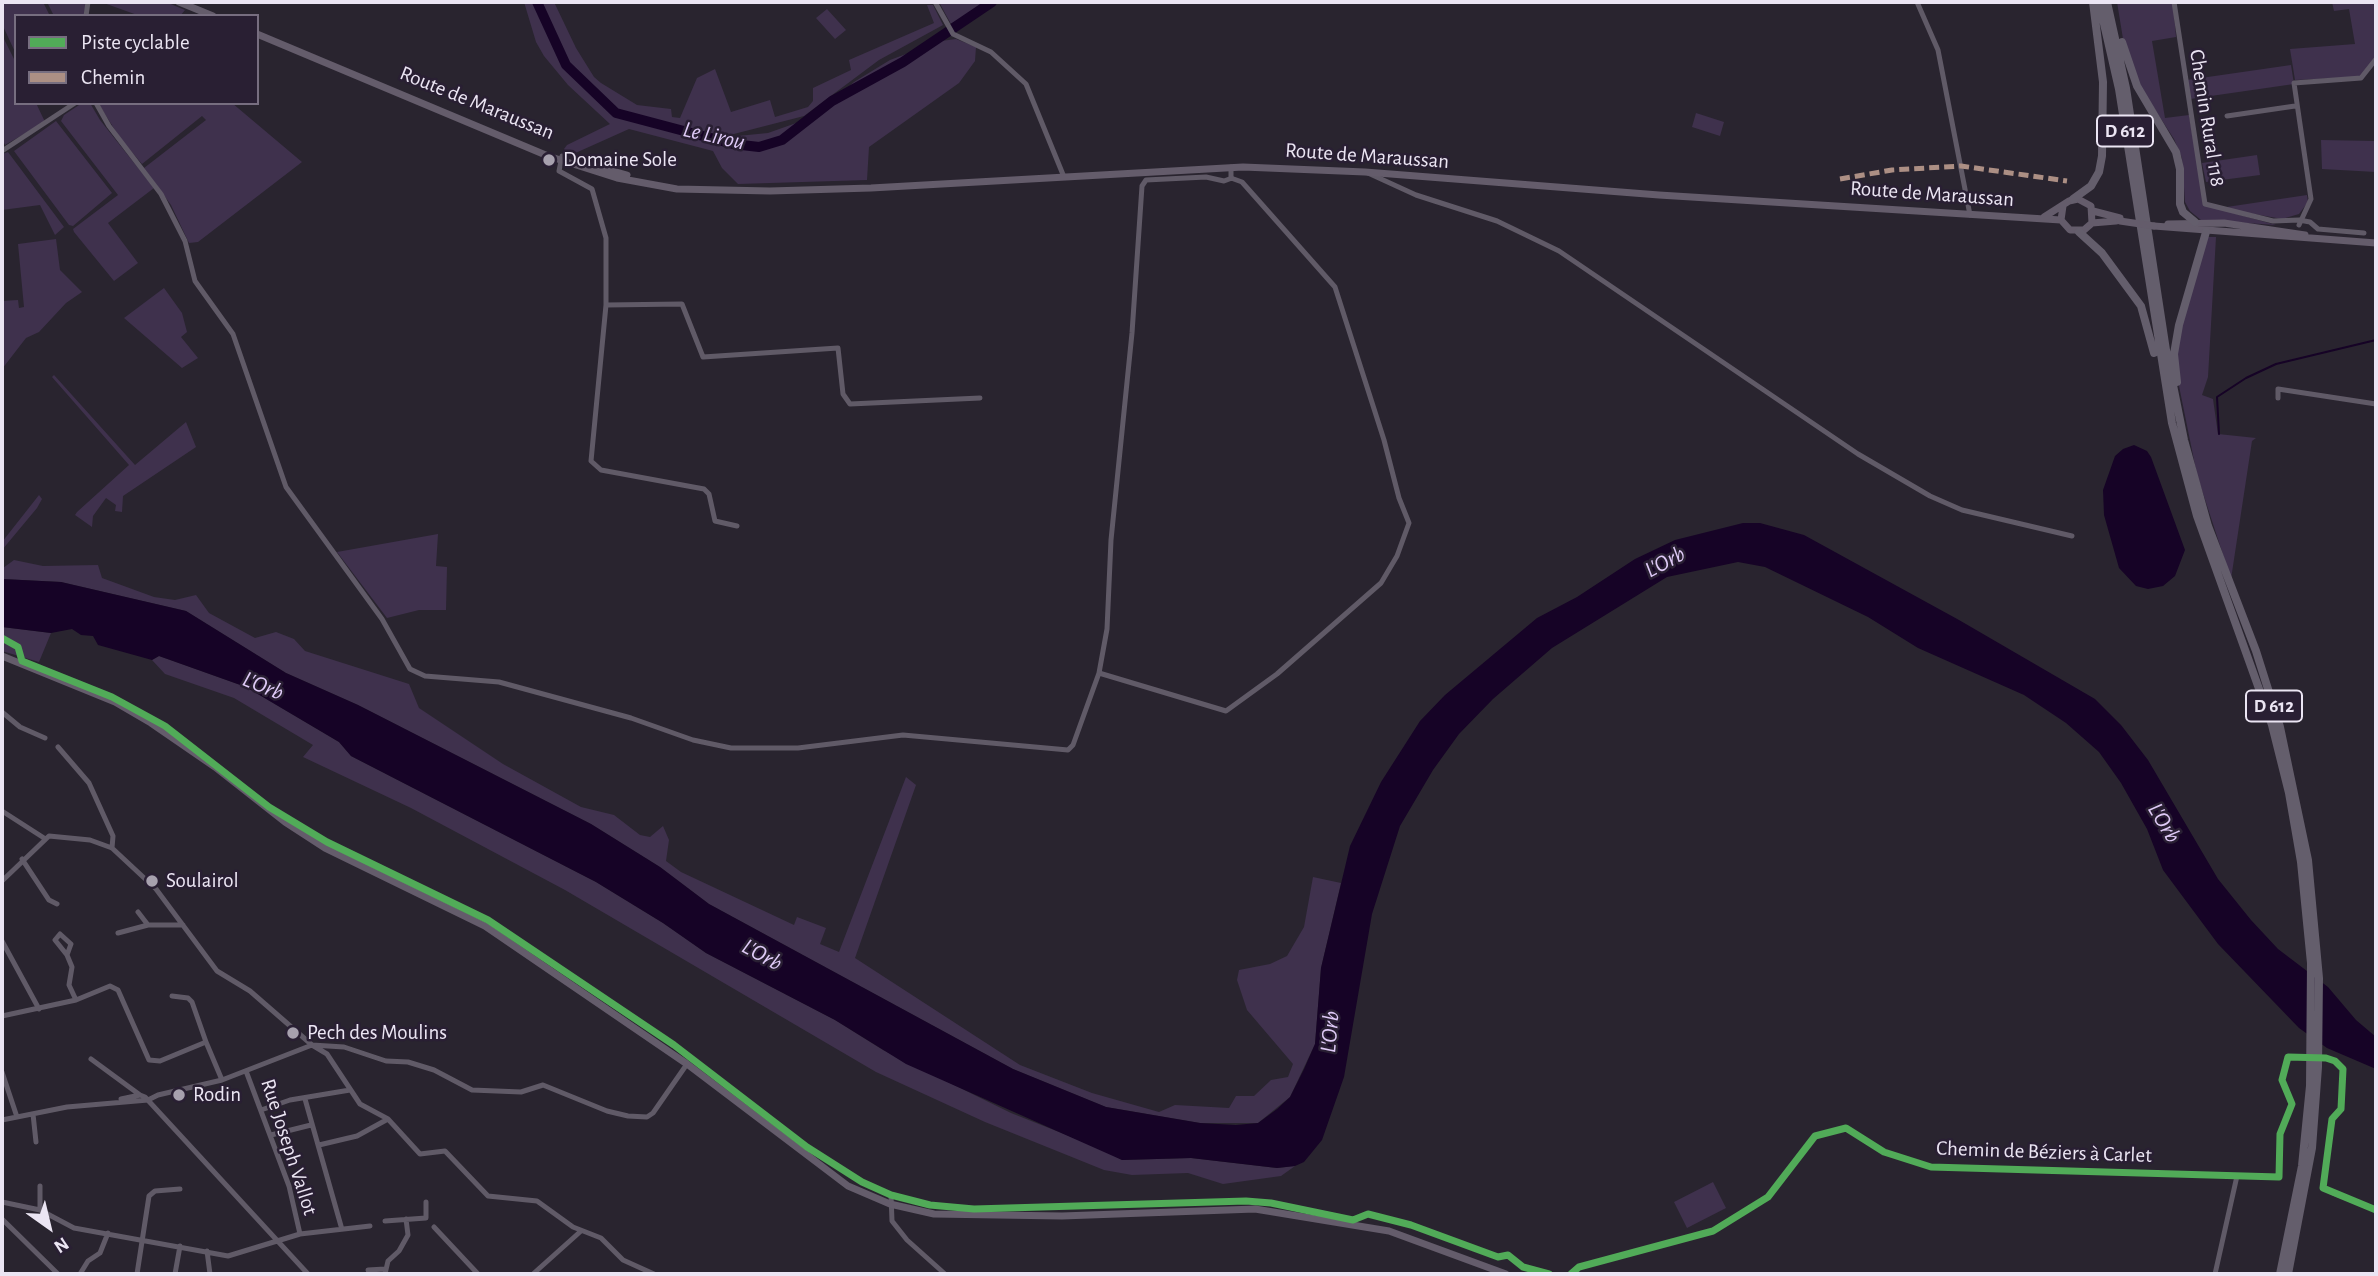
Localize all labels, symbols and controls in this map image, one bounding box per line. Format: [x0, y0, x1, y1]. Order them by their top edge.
legend [14, 14, 259, 105]
text: Piste cyclable [81, 32, 190, 53]
street label: Chemin Rural 118 [2184, 47, 2230, 189]
street label: Route de Maraussan [396, 61, 558, 145]
text: Chemin [81, 67, 145, 88]
water label: Le Lirou [680, 115, 748, 157]
road number: D 612 [2097, 116, 2153, 146]
street label: Route de Maraussan [1284, 138, 1450, 174]
place label: Domaine Sole [563, 147, 677, 173]
marker: Domaine Sole [541, 152, 557, 168]
street label: Route de Maraussan [1849, 176, 2015, 212]
water label: L'Orb [1640, 540, 1690, 584]
water label: L'Orb [238, 665, 288, 707]
road number: D 612 [2246, 691, 2302, 722]
water label: L'Orb [2141, 798, 2187, 848]
place label: Soulairol [166, 868, 239, 894]
marker: Soulairol [144, 873, 160, 889]
water label: L'Orb [737, 933, 787, 977]
water label: L'Orb [1314, 1010, 1346, 1054]
place label: Pech des Moulins [307, 1020, 447, 1046]
marker: Pech des Moulins [285, 1025, 301, 1041]
street label: Rue Joseph Vallot [255, 1076, 323, 1218]
place label: Rodin [193, 1082, 241, 1108]
marker: Rodin [171, 1087, 187, 1103]
street label: Chemin de Béziers à Carlet [1936, 1136, 2152, 1168]
north arrow [14, 1192, 84, 1262]
text: N [50, 1233, 72, 1256]

